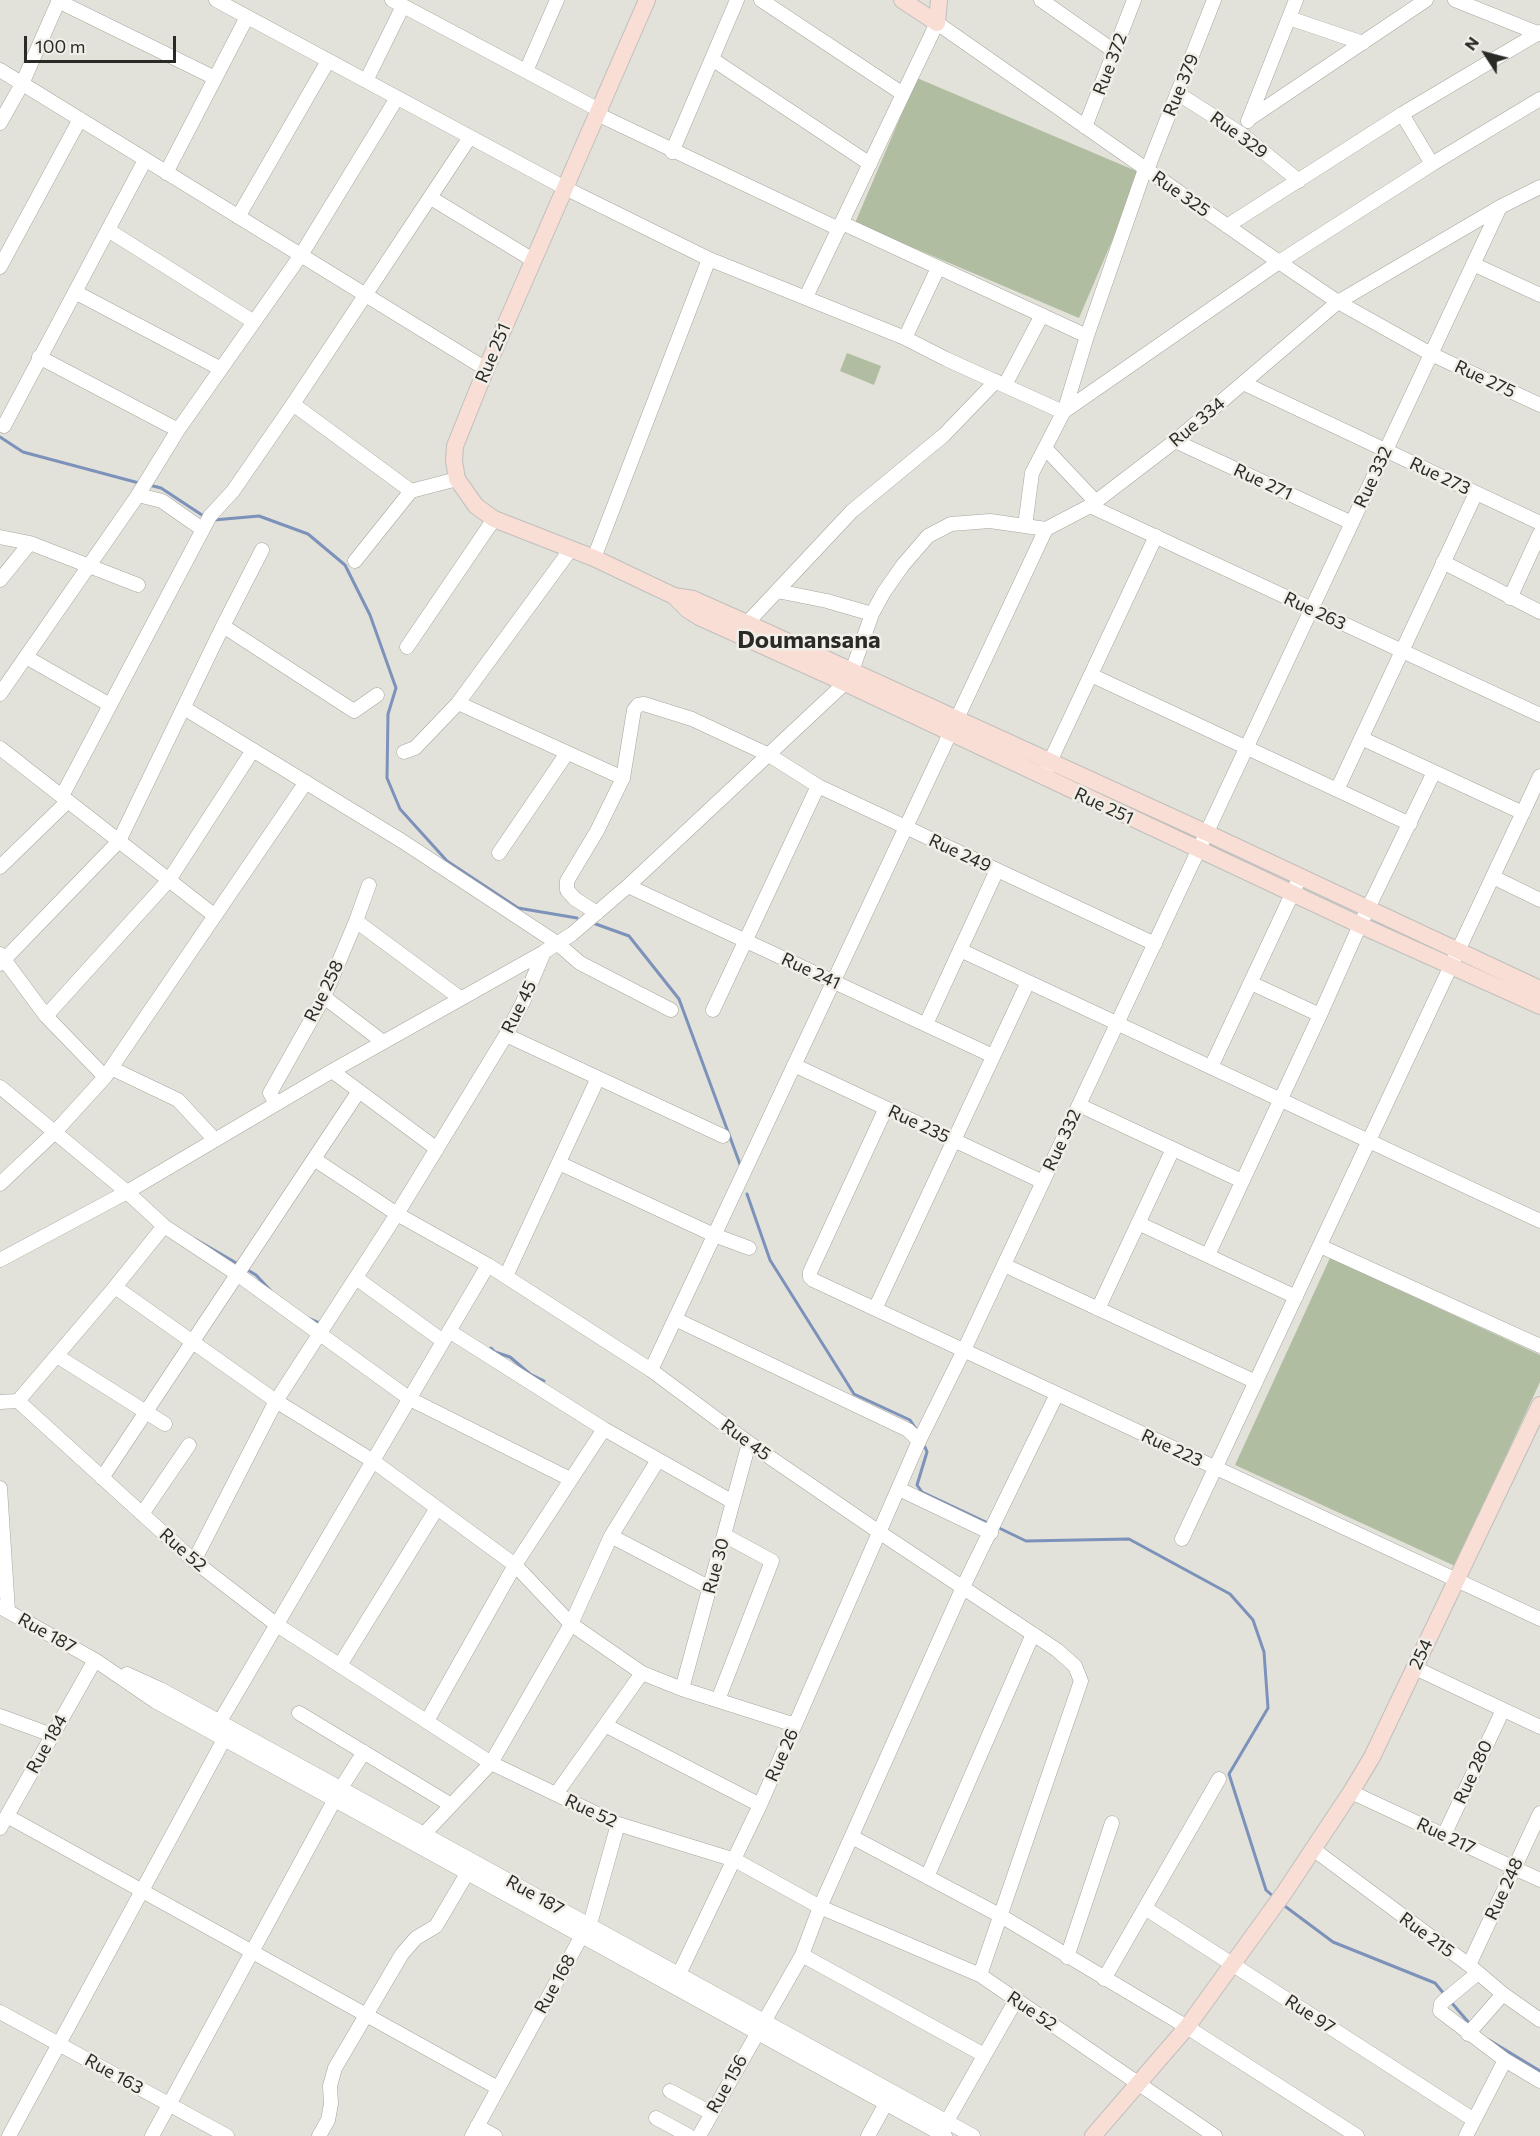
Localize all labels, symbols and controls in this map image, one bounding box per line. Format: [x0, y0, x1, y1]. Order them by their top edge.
scale bar [27, 24, 178, 62]
north arrow [1456, 24, 1516, 84]
street label: Rue 372 [1088, 30, 1132, 98]
text: N [1460, 33, 1482, 54]
text: 100 m [35, 35, 85, 57]
street label: Rue 379 [1159, 51, 1203, 119]
street label: Rue 329 [1206, 107, 1272, 163]
street label: Rue 325 [1148, 166, 1214, 222]
street label: Rue 251 [471, 320, 515, 386]
street label: Rue 275 [1451, 356, 1519, 402]
street label: Rue 334 [1165, 392, 1229, 452]
street label: Rue 332 [1349, 443, 1397, 511]
street label: Rue 273 [1406, 453, 1474, 499]
street label: Rue 271 [1230, 459, 1296, 505]
street label: Rue 263 [1281, 587, 1349, 635]
district label: Doumansana [737, 626, 881, 654]
street label: Rue 251 [1071, 783, 1137, 829]
street label: Rue 249 [925, 829, 995, 877]
street label: Rue 241 [778, 948, 844, 994]
street label: Rue 258 [300, 957, 348, 1025]
street label: Rue 45 [497, 977, 541, 1037]
street label: Rue 235 [885, 1100, 953, 1148]
street label: Rue 332 [1038, 1106, 1086, 1174]
street label: Rue 45 [717, 1415, 775, 1465]
street label: Rue 223 [1138, 1424, 1206, 1472]
street label: Rue 52 [155, 1524, 211, 1576]
street label: Rue 30 [698, 1536, 734, 1596]
street label: Rue 187 [14, 1608, 80, 1658]
street label: 254 [1405, 1635, 1437, 1673]
street label: Rue 184 [22, 1711, 72, 1777]
street label: Rue 26 [761, 1725, 803, 1785]
street label: Rue 280 [1449, 1737, 1497, 1807]
street label: Rue 52 [561, 1790, 621, 1832]
street label: Rue 217 [1413, 1813, 1479, 1859]
street label: Rue 248 [1480, 1854, 1528, 1924]
street label: Rue 187 [502, 1870, 568, 1920]
street label: Rue 215 [1395, 1908, 1459, 1962]
street label: Rue 168 [530, 1951, 580, 2017]
street label: Rue 52 [1003, 1987, 1061, 2035]
street label: Rue 97 [1281, 1990, 1339, 2038]
street label: Rue 163 [81, 2049, 147, 2099]
street label: Rue 156 [702, 2051, 752, 2117]

